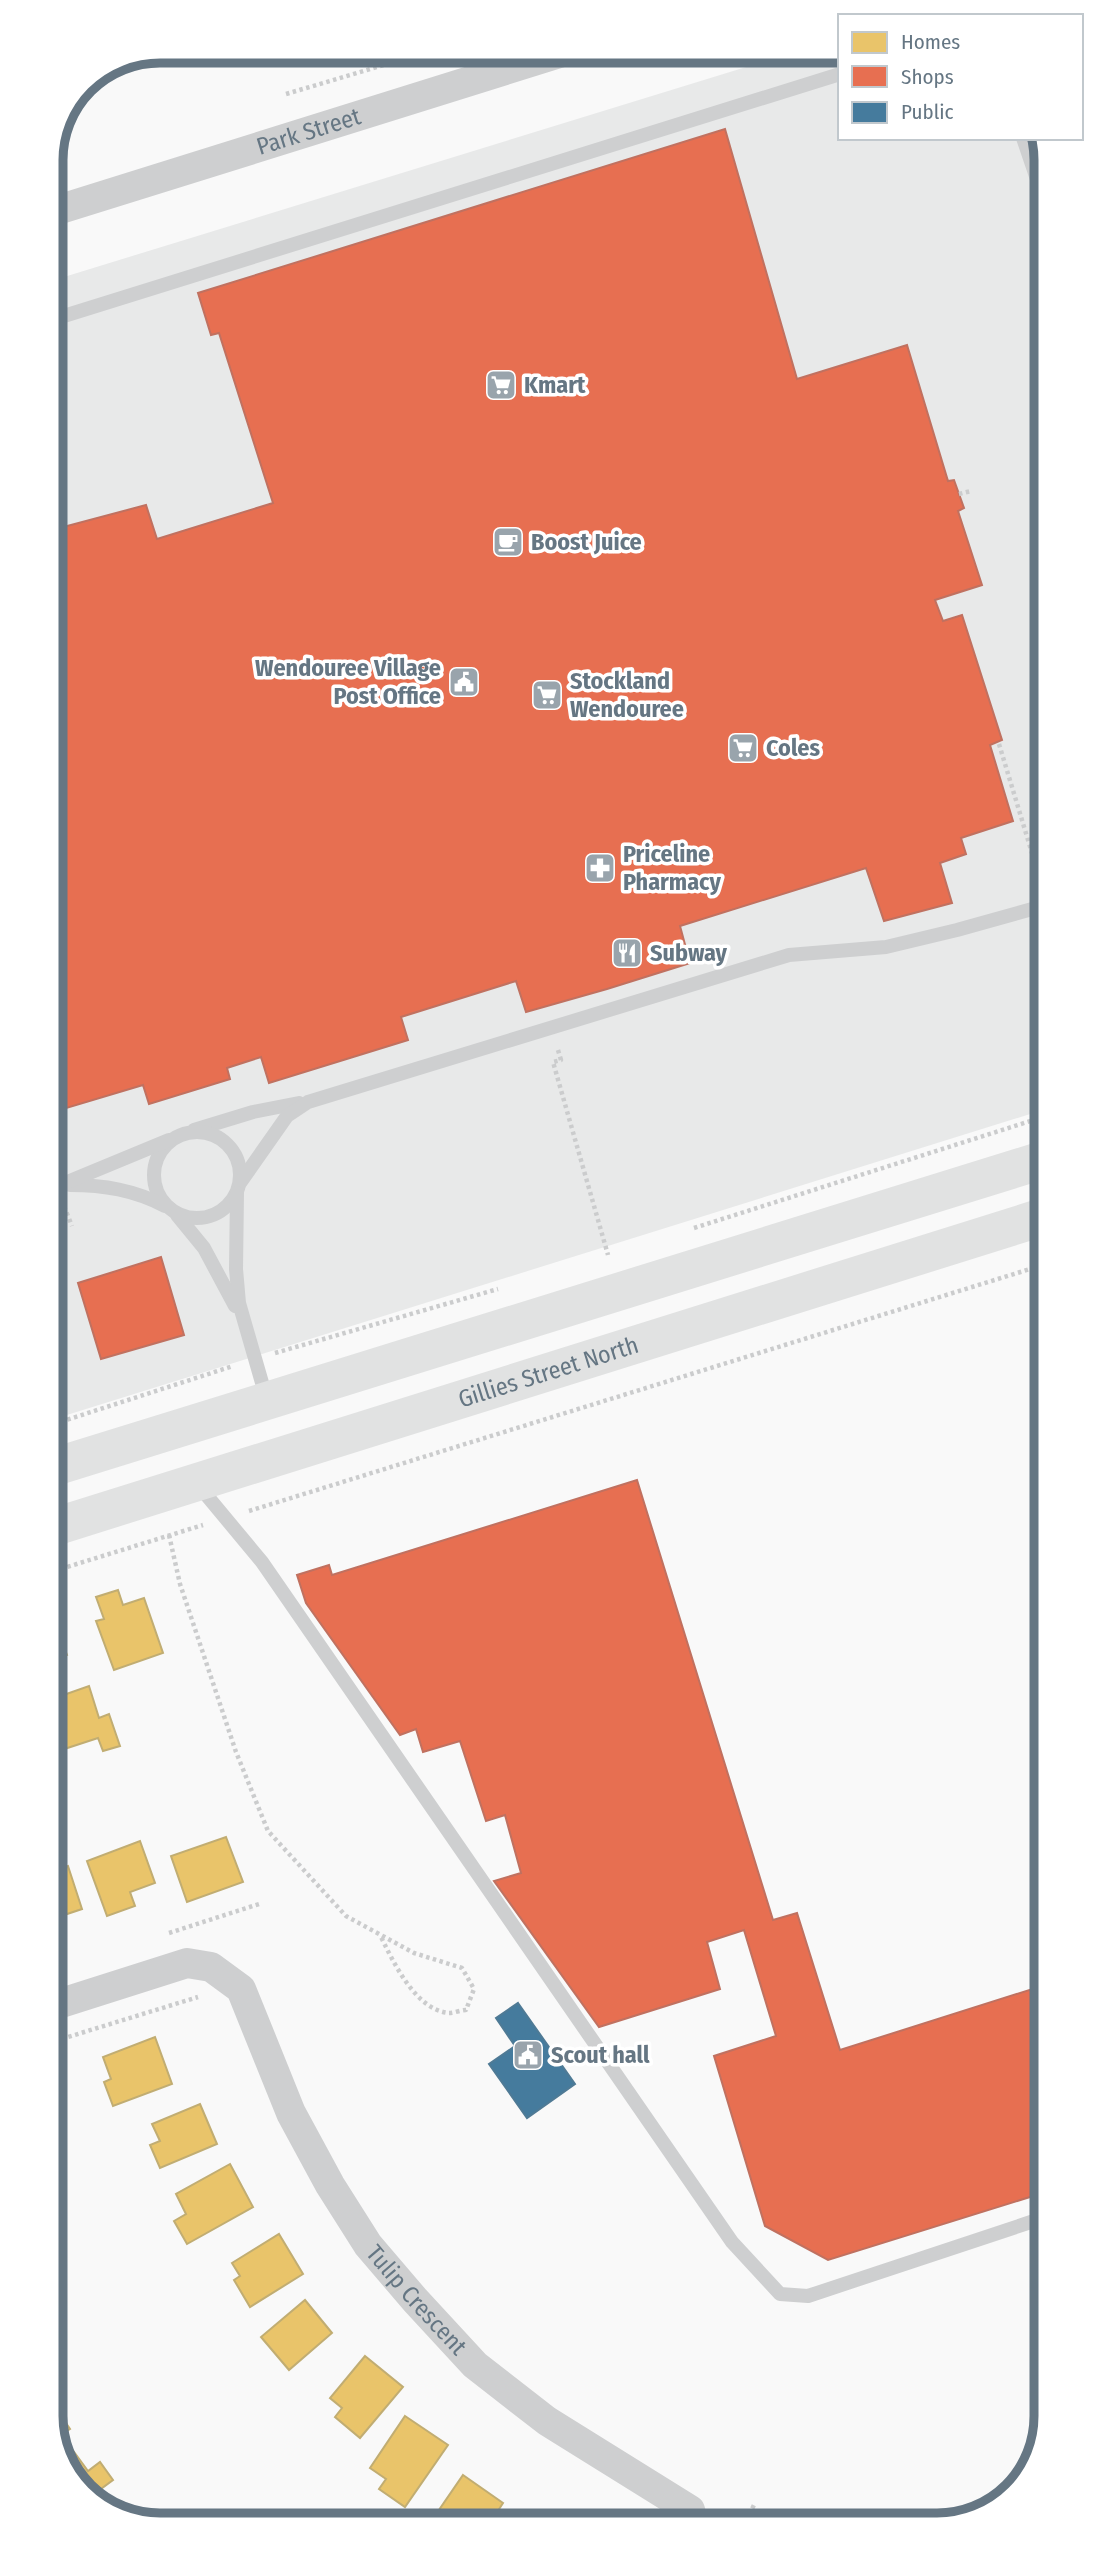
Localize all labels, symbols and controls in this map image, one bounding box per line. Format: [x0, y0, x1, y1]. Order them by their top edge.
legend [838, 14, 1083, 140]
text: Homes [901, 29, 960, 55]
text: Shops [901, 64, 954, 90]
text: Public [901, 99, 953, 125]
street label: Park Street [253, 102, 364, 161]
supermarket icon: Kmart [484, 368, 518, 402]
place label: Kmart [524, 371, 586, 399]
cafe icon: Boost Juice [491, 525, 525, 559]
place label: Boost Juice [531, 528, 642, 556]
place label: Wendouree Village Post Office [255, 654, 441, 710]
public building icon: Wendouree Village Post Office [447, 665, 481, 699]
place label: Stockland Wendouree [570, 667, 684, 723]
supermarket icon: Stockland Wendouree [530, 678, 564, 712]
supermarket icon: Coles [726, 731, 760, 765]
place label: Coles [766, 734, 821, 762]
place label: Priceline Pharmacy [623, 840, 722, 896]
pharmacy icon: Priceline Pharmacy [583, 851, 617, 885]
restaurant icon: Subway [610, 936, 644, 970]
place label: Subway [650, 939, 728, 967]
street label: Gillies Street North [455, 1331, 642, 1413]
public building icon: Scout hall [511, 2038, 545, 2072]
place label: Scout hall [551, 2041, 650, 2069]
street label: Tulip Crescent [360, 2239, 473, 2361]

